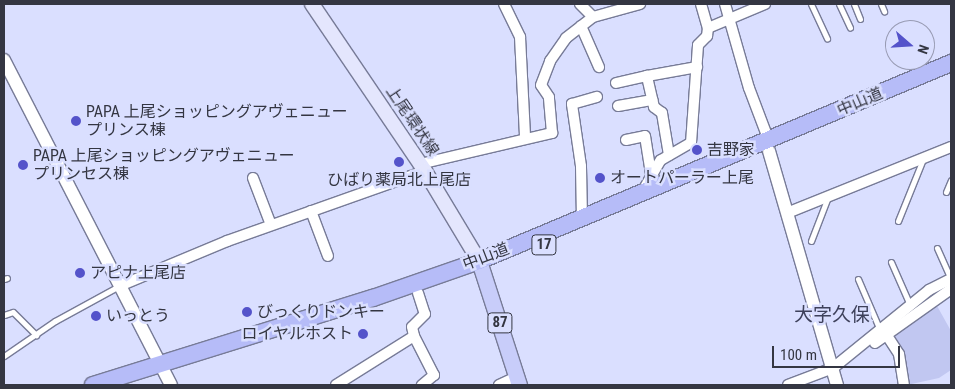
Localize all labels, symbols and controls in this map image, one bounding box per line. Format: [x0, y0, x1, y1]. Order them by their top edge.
north arrow [885, 20, 935, 70]
text: N [914, 43, 932, 56]
street label: 上尾環状線 [382, 82, 442, 160]
street label: 中山道 [834, 84, 886, 120]
place label: PAPA 上尾ショッピングアヴェニュー プリンス棟 [86, 102, 348, 140]
marker: PAPA 上尾ショッピングアヴェニュー プリンス棟 [70, 115, 82, 127]
place label: 吉野家 [707, 140, 755, 160]
marker: 吉野家 [691, 144, 703, 156]
place label: PAPA 上尾ショッピングアヴェニュー プリンセス棟 [33, 146, 295, 184]
marker: ひばり薬局北上尾店 [393, 156, 405, 168]
marker: PAPA 上尾ショッピングアヴェニュー プリンセス棟 [17, 159, 29, 171]
place label: オートパーラー上尾 [610, 168, 754, 188]
place label: ひばり薬局北上尾店 [327, 170, 471, 190]
marker: オートパーラー上尾 [594, 172, 606, 184]
road number: 17 [530, 232, 558, 258]
street label: 中山道 [460, 239, 512, 275]
place label: アピナ上尾店 [90, 263, 186, 283]
marker: アピナ上尾店 [74, 267, 86, 279]
place label: びっくりドンキー [257, 302, 385, 322]
district label: 大字久保 [794, 304, 870, 326]
place label: いっとう [106, 306, 170, 326]
marker: びっくりドンキー [241, 306, 253, 318]
marker: いっとう [90, 310, 102, 322]
road number: 87 [486, 310, 514, 336]
place label: ロイヤルホスト [241, 324, 353, 344]
marker: ロイヤルホスト [357, 328, 369, 340]
scale bar [775, 336, 902, 368]
text: 100 m [780, 346, 817, 364]

